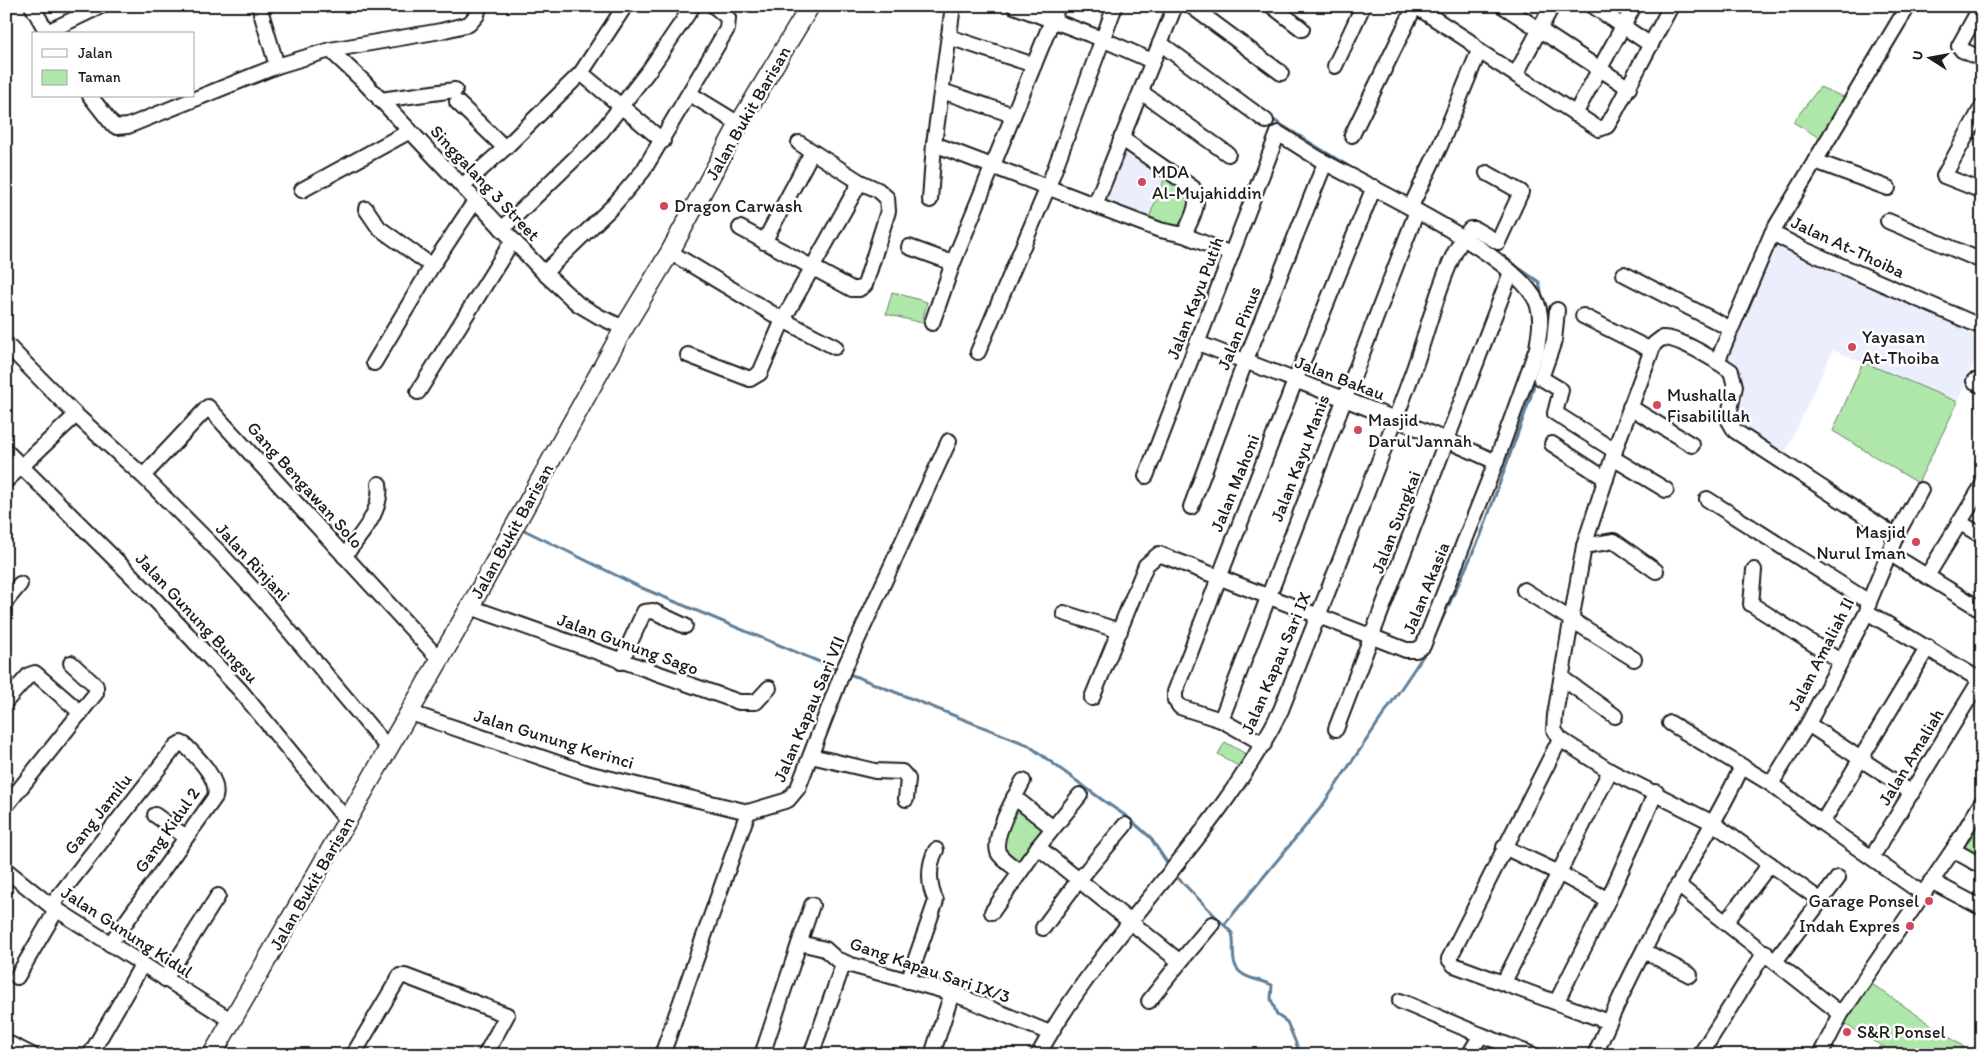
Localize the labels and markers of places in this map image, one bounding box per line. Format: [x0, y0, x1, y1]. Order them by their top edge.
place label: MDA Al-Mujahiddin [1152, 161, 1262, 204]
marker: MDA Al-Mujahiddin [1136, 176, 1148, 188]
place label: Dragon Carwash [674, 195, 803, 217]
marker: Dragon Carwash [658, 200, 670, 212]
place label: Yayasan At-Thoiba [1862, 326, 1940, 369]
marker: Yayasan At-Thoiba [1846, 341, 1858, 353]
place label: Mushalla Fisabilillah [1667, 384, 1750, 427]
marker: Mushalla Fisabilillah [1651, 399, 1663, 411]
place label: Masjid Darul Jannah [1368, 409, 1472, 452]
marker: Masjid Darul Jannah [1352, 424, 1364, 436]
place label: Masjid Nurul Iman [1816, 521, 1906, 564]
marker: Masjid Nurul Iman [1910, 536, 1922, 548]
place label: Garage Ponsel [1809, 890, 1919, 912]
marker: Garage Ponsel [1923, 895, 1935, 907]
place label: Indah Expres [1799, 915, 1900, 937]
marker: Indah Expres [1904, 920, 1916, 932]
place label: S&R Ponsel [1857, 1021, 1946, 1043]
marker: S&R Ponsel [1841, 1026, 1853, 1038]

